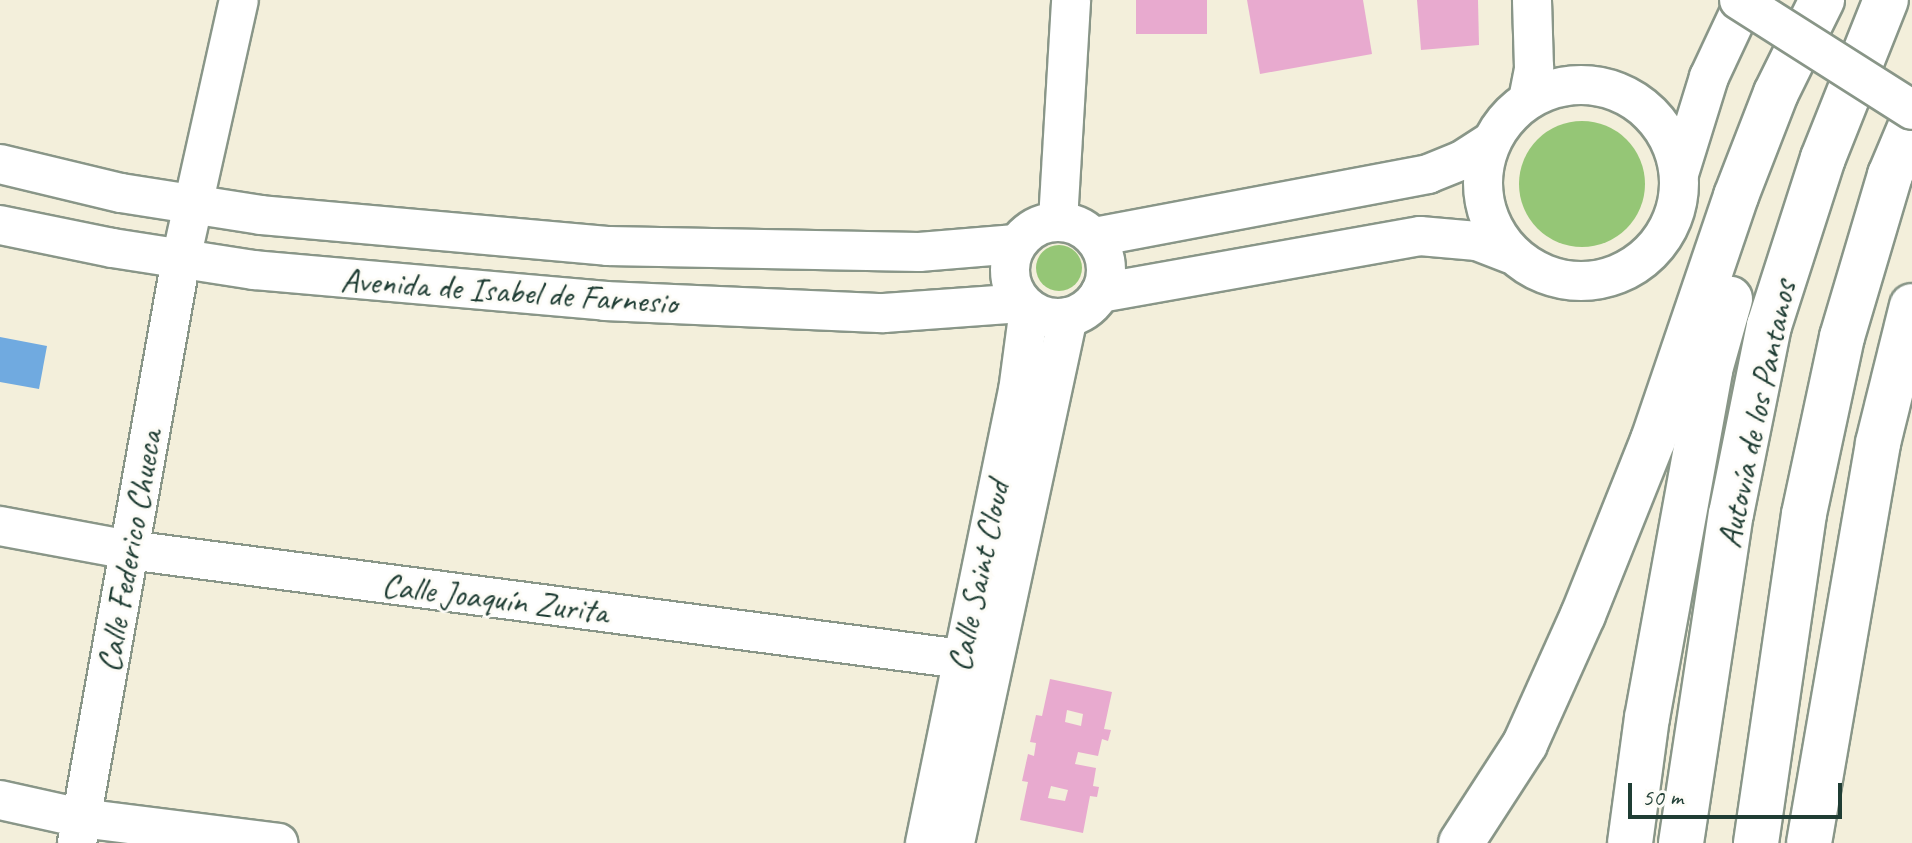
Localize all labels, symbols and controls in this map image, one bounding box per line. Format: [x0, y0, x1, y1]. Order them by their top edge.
street label: Avenida de Isabel de Farnesio [338, 259, 680, 323]
street label: Autovía de los Pantanos [1708, 277, 1804, 551]
street label: Calle Federico Chueca [88, 427, 170, 675]
street label: Calle Saint Cloud [938, 477, 1018, 675]
street label: Calle Joaquín Zurita [380, 564, 610, 632]
scale bar [1632, 767, 1846, 817]
text: 50 m [1642, 782, 1683, 812]

